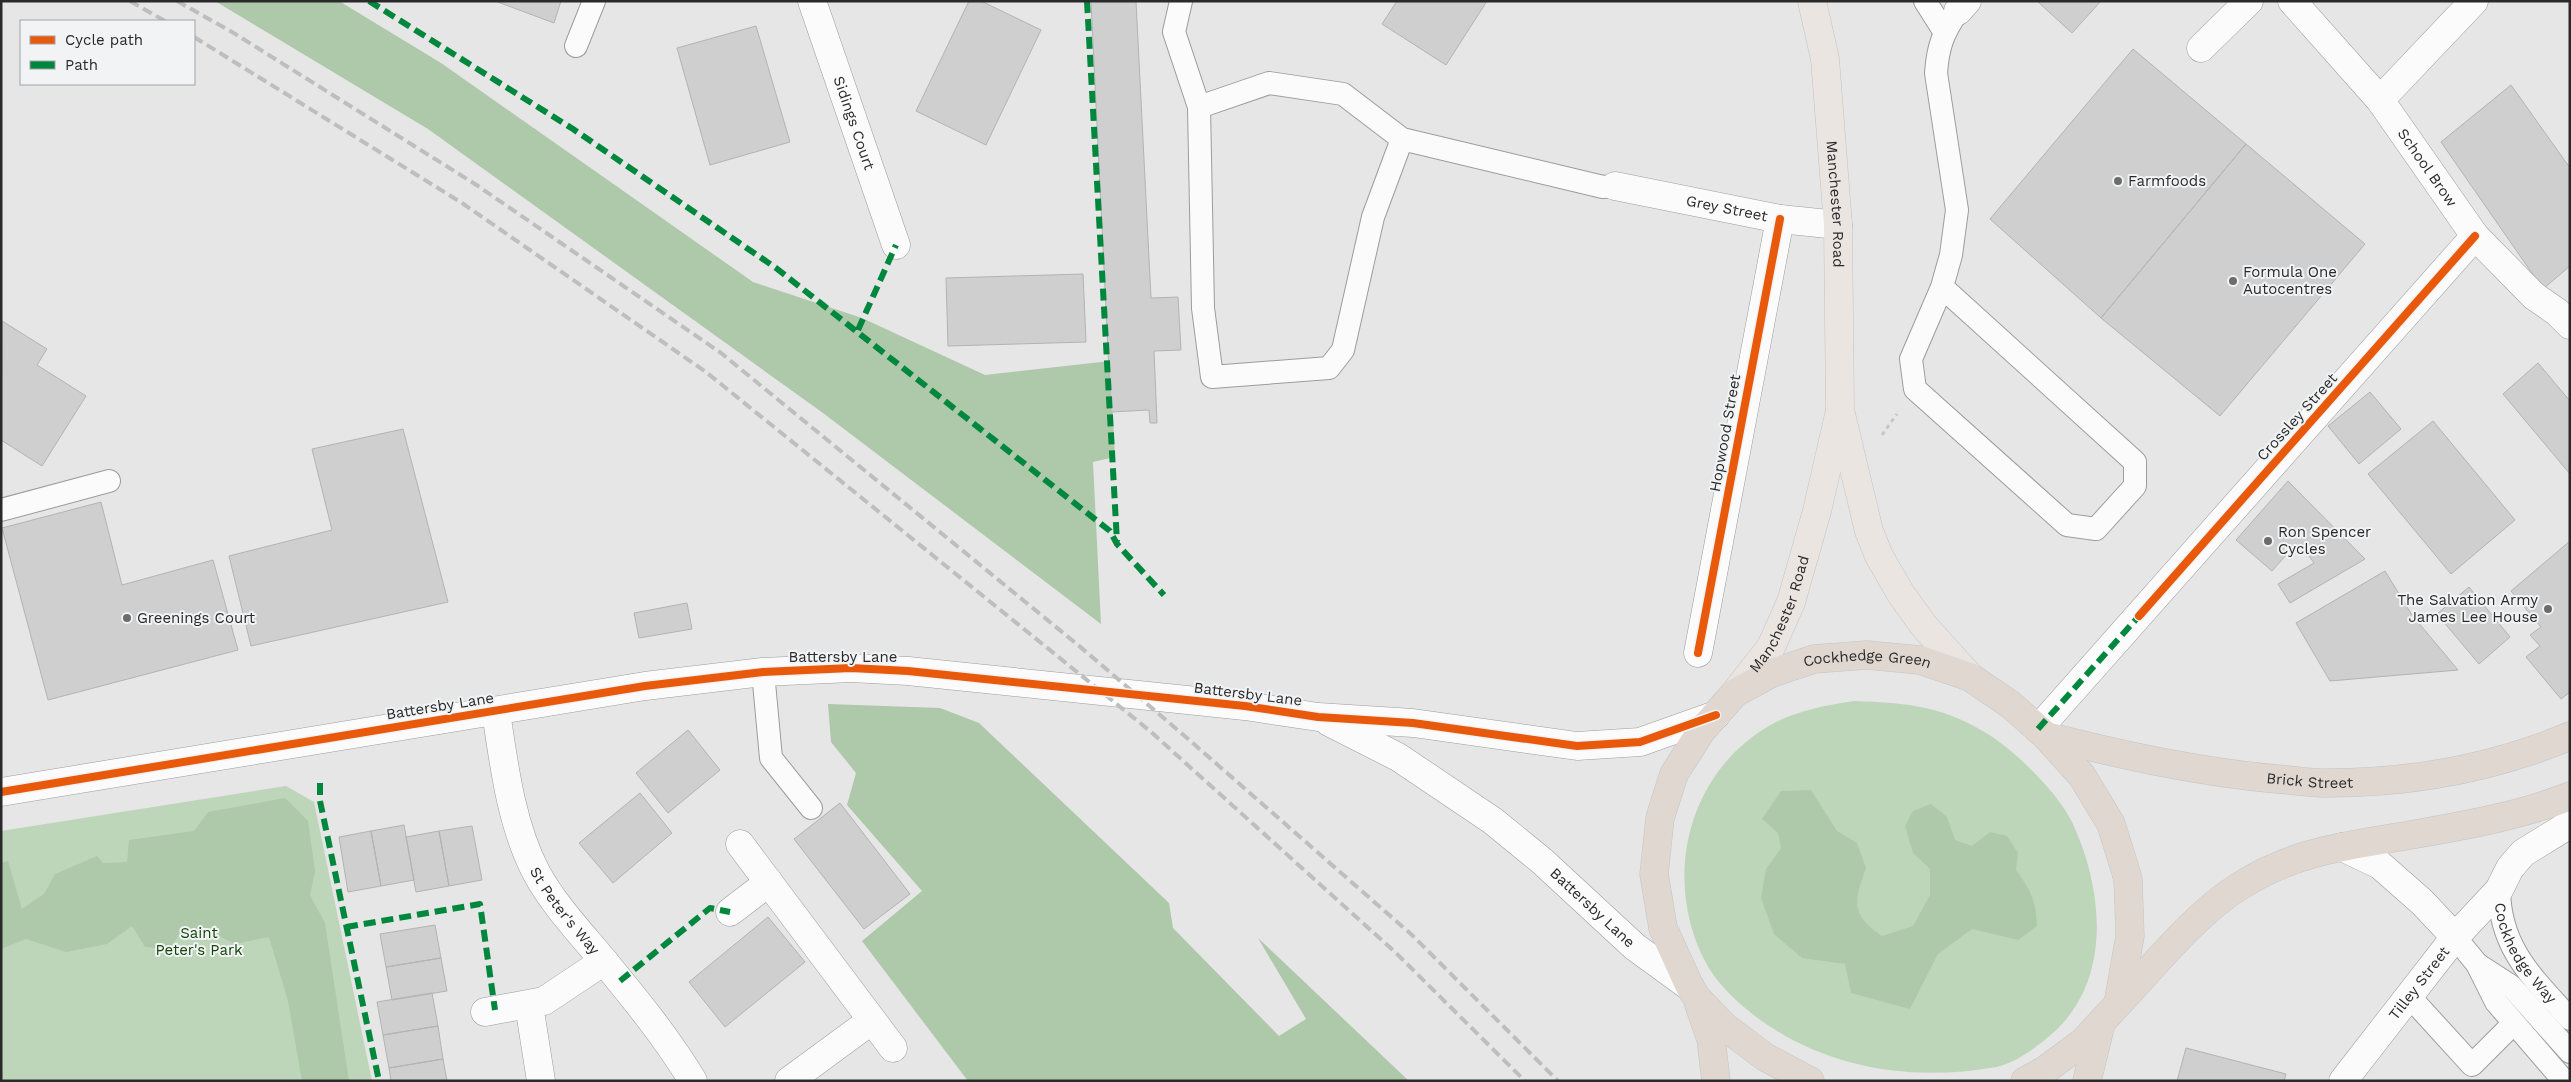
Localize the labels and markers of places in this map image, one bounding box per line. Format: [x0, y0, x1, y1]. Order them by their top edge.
place label: Farmfoods [2128, 172, 2206, 190]
marker: Farmfoods [2112, 175, 2124, 187]
place label: Formula One Autocentres [2243, 263, 2337, 298]
marker: Formula One Autocentres [2227, 275, 2239, 287]
place label: Ron Spencer Cycles [2278, 523, 2371, 558]
marker: Ron Spencer Cycles [2262, 535, 2274, 547]
place label: The Salvation Army James Lee House [2397, 591, 2538, 626]
marker: The Salvation Army James Lee House [2542, 603, 2554, 615]
place label: Greenings Court [137, 609, 256, 627]
marker: Greenings Court [121, 612, 133, 624]

